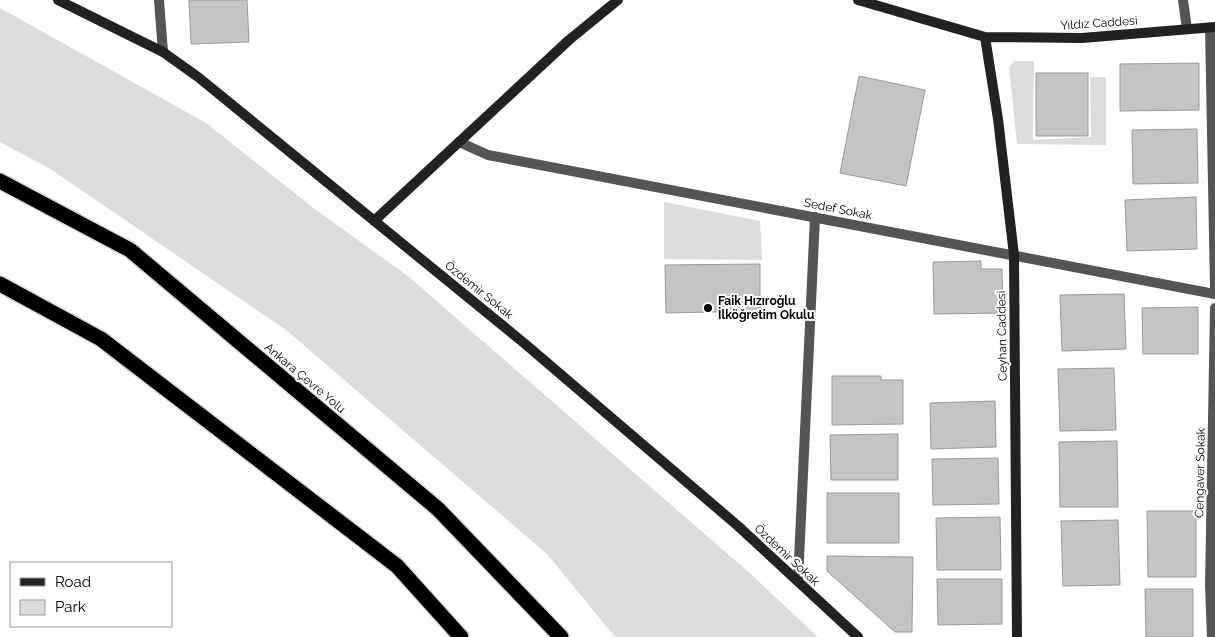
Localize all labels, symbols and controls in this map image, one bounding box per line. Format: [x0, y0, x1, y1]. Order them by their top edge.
street label: Yıldız Caddesi [1060, 13, 1138, 33]
street label: Sedef Sokak [803, 196, 874, 223]
street label: Özdemir Sokak [442, 258, 516, 322]
street label: Ceyhan Caddesi [994, 291, 1010, 381]
place label: Faik Hızıroğlu İlköğretim Okulu [718, 294, 814, 322]
marker: Faik Hızıroğlu İlköğretim Okulu [702, 302, 714, 314]
street label: Ankara Çevre Yolu [262, 340, 348, 416]
street label: Cengaver Sokak [1192, 427, 1208, 518]
street label: Özdemir Sokak [752, 521, 823, 589]
legend [10, 562, 172, 627]
text: Road [55, 573, 91, 591]
text: Park [55, 598, 86, 616]

